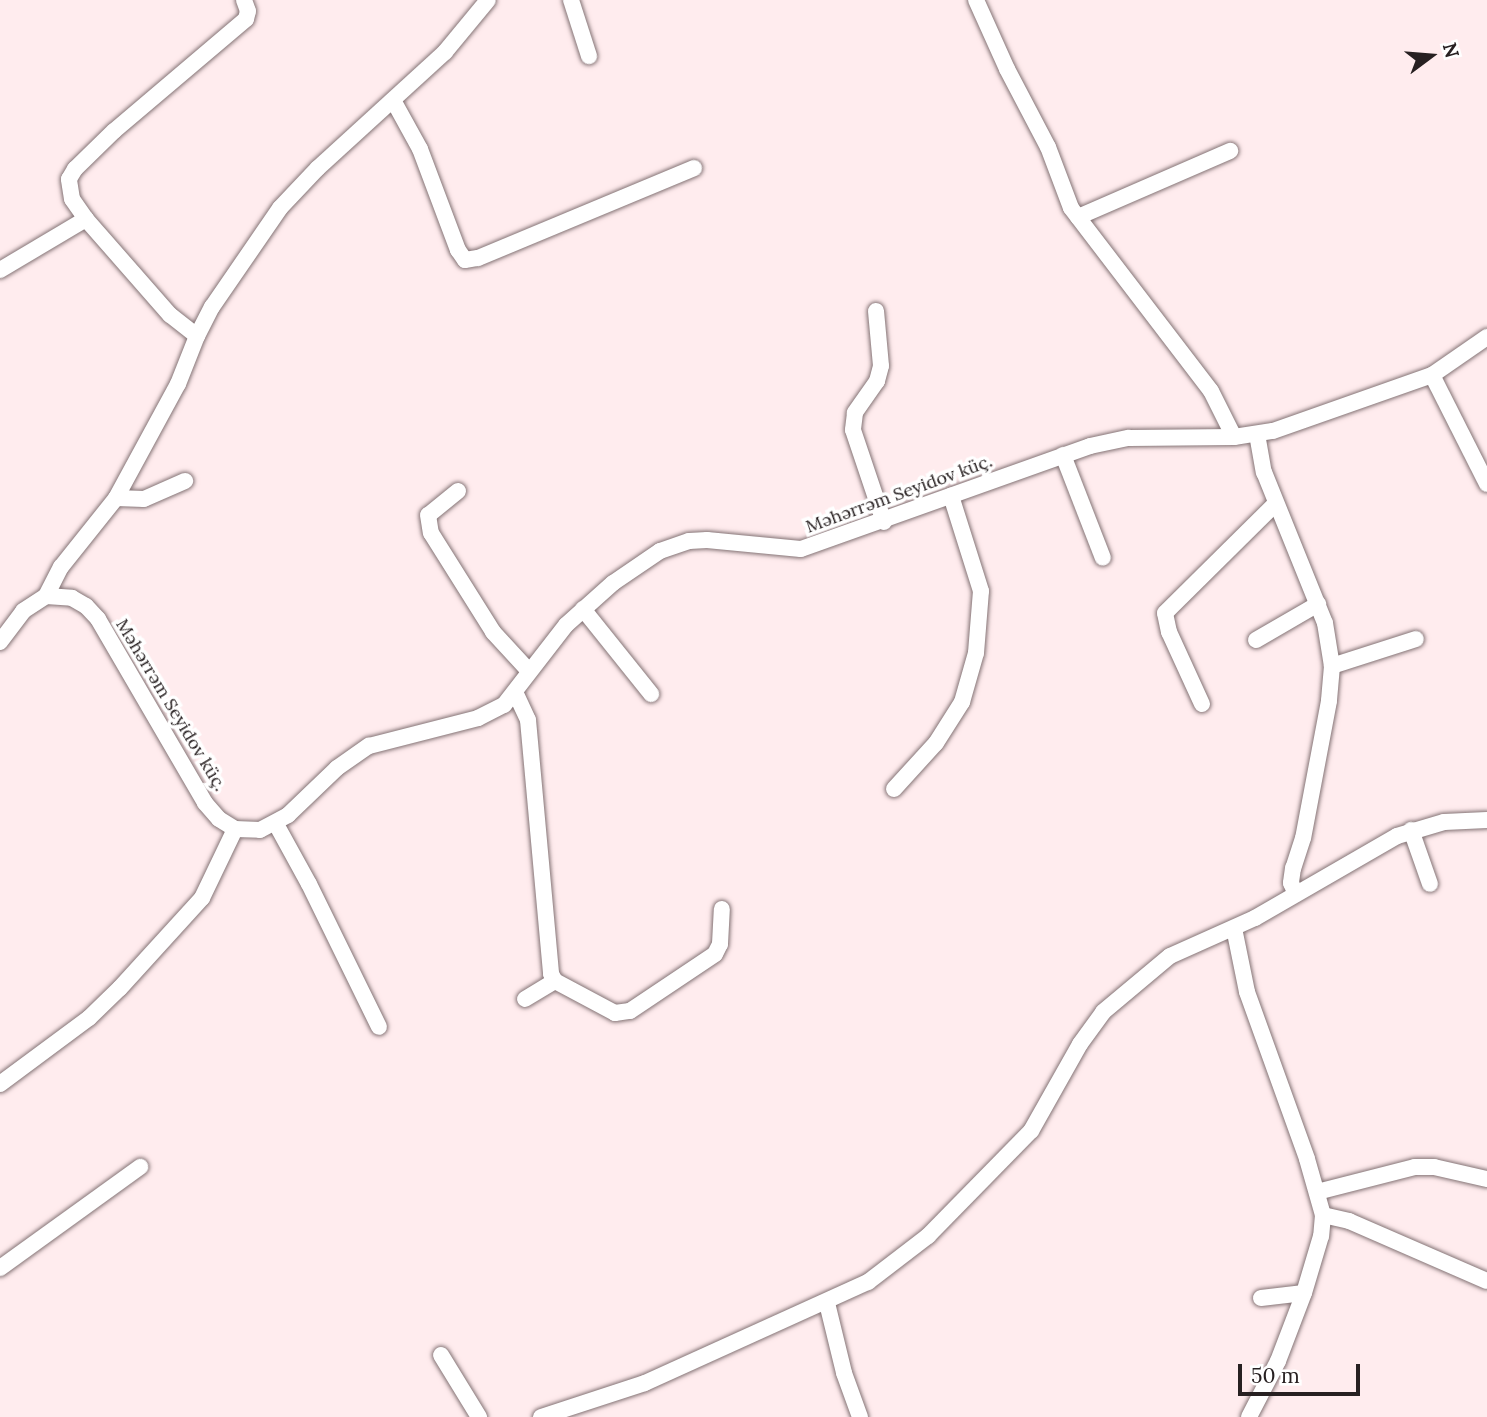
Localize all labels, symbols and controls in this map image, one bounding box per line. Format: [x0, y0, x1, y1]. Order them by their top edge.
north arrow [1396, 21, 1466, 91]
text: N [1438, 40, 1465, 61]
street label: Məhərrəm Seyidov küç. [803, 450, 995, 538]
street label: Məhərrəm Seyidov küç. [111, 615, 231, 795]
scale bar [1242, 1350, 1364, 1394]
text: 50 m [1251, 1362, 1300, 1389]

